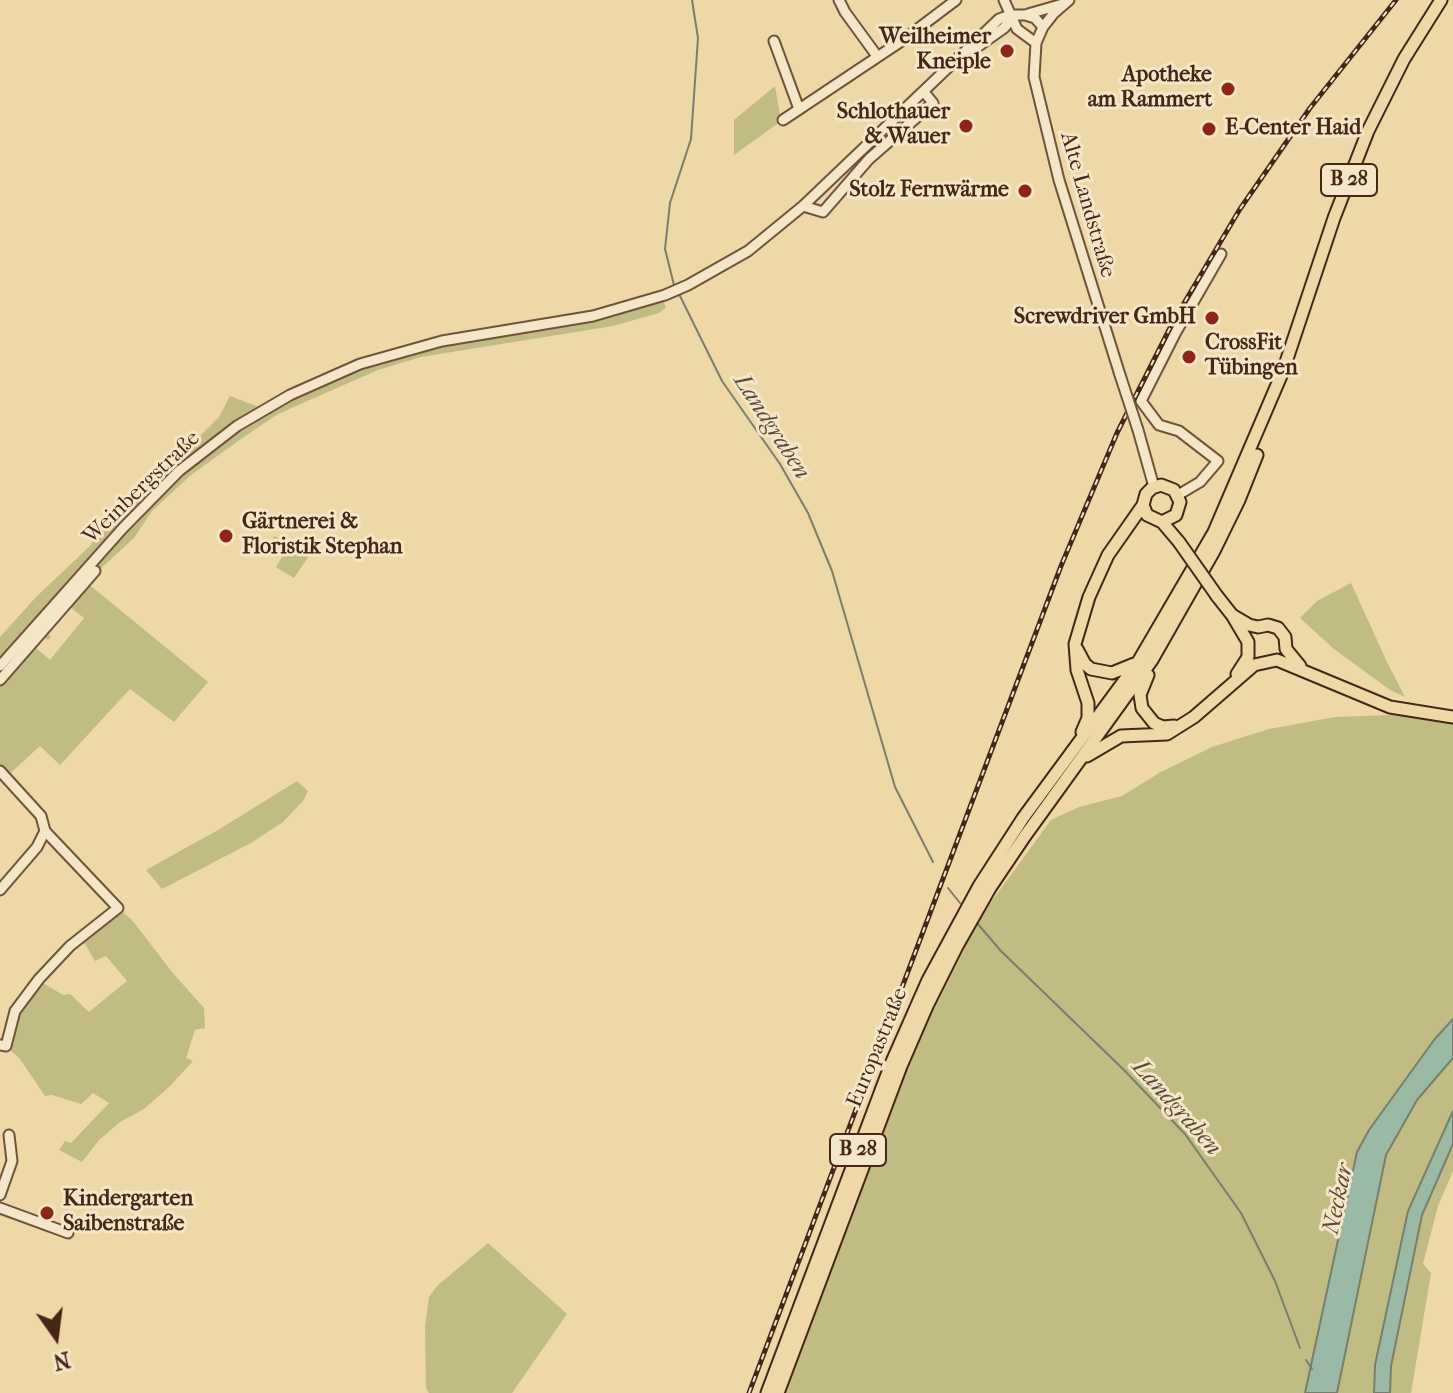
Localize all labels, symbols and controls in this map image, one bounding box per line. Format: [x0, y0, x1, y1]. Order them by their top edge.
place label: Weilheimer Kneiple [879, 25, 991, 76]
marker: Weilheimer Kneiple [998, 42, 1016, 60]
place label: Apotheke am Rammert [1088, 63, 1212, 114]
marker: Apotheke am Rammert [1219, 80, 1237, 98]
place label: Schlothauer & Wauer [837, 100, 950, 152]
place label: E-Center Haid [1225, 116, 1361, 142]
marker: Schlothauer & Wauer [957, 117, 975, 135]
marker: E-Center Haid [1200, 120, 1218, 138]
street label: Alte Landstraße [1054, 129, 1120, 281]
road number: B 28 [1321, 164, 1377, 196]
place label: Stolz Fernwärme [849, 178, 1009, 204]
marker: Stolz Fernwärme [1016, 182, 1034, 200]
place label: Screwdriver GmbH [1014, 305, 1196, 331]
marker: Screwdriver GmbH [1203, 309, 1221, 327]
place label: CrossFit Tübingen [1205, 331, 1298, 382]
marker: CrossFit Tübingen [1180, 348, 1198, 366]
water label: Landgraben [726, 369, 816, 485]
street label: Weinbergstraße [78, 426, 206, 550]
place label: Gärtnerei & Floristik Stephan [242, 510, 402, 562]
marker: Gärtnerei & Floristik Stephan [217, 527, 235, 545]
street label: Europastraße [842, 984, 914, 1112]
water label: Landgraben [1125, 1054, 1227, 1162]
road number: B 28 [830, 1134, 886, 1166]
water label: Neckar [1317, 1161, 1361, 1237]
place label: Kindergarten Saibenstraße [63, 1187, 193, 1238]
marker: Kindergarten Saibenstraße [38, 1204, 56, 1222]
north arrow [16, 1297, 96, 1377]
text: N [51, 1346, 73, 1375]

